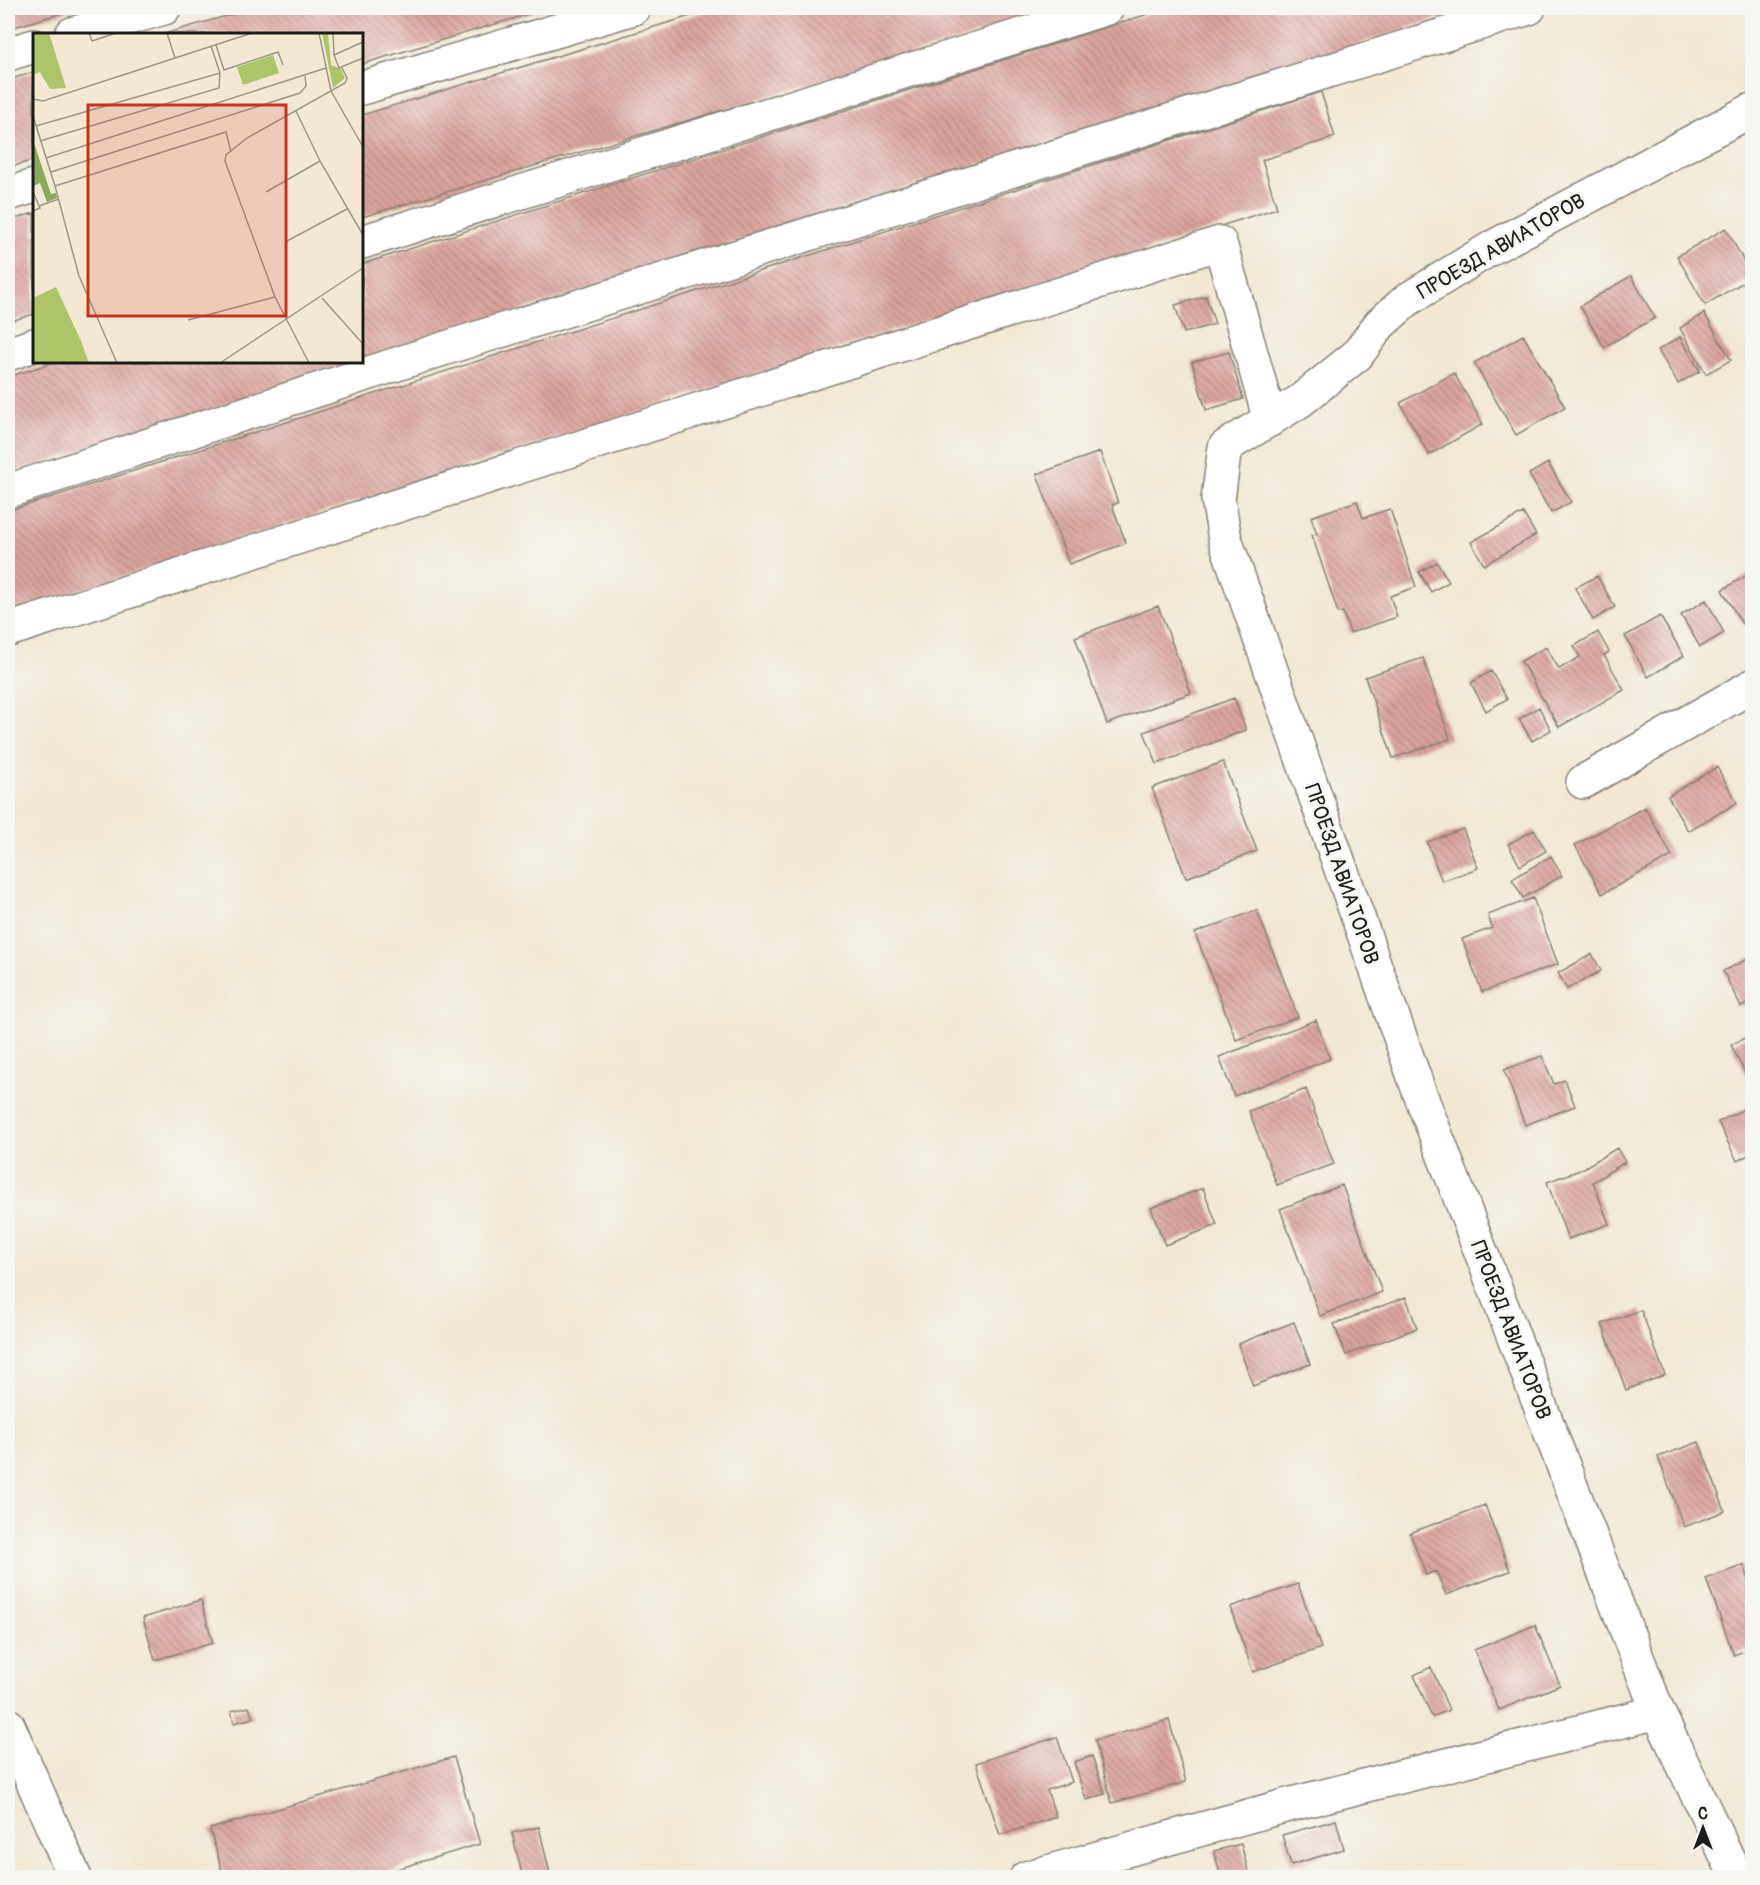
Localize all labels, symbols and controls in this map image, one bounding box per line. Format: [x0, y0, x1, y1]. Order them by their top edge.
inset map [33, 33, 363, 363]
street label: ПРОЕЗД АВИАТОРОВ [1412, 187, 1590, 305]
street label: ПРОЕЗД АВИАТОРОВ [1298, 780, 1385, 968]
street label: ПРОЕЗД АВИАТОРОВ [1464, 1237, 1557, 1423]
north arrow [1673, 1798, 1733, 1858]
text: С [1698, 1804, 1708, 1824]

